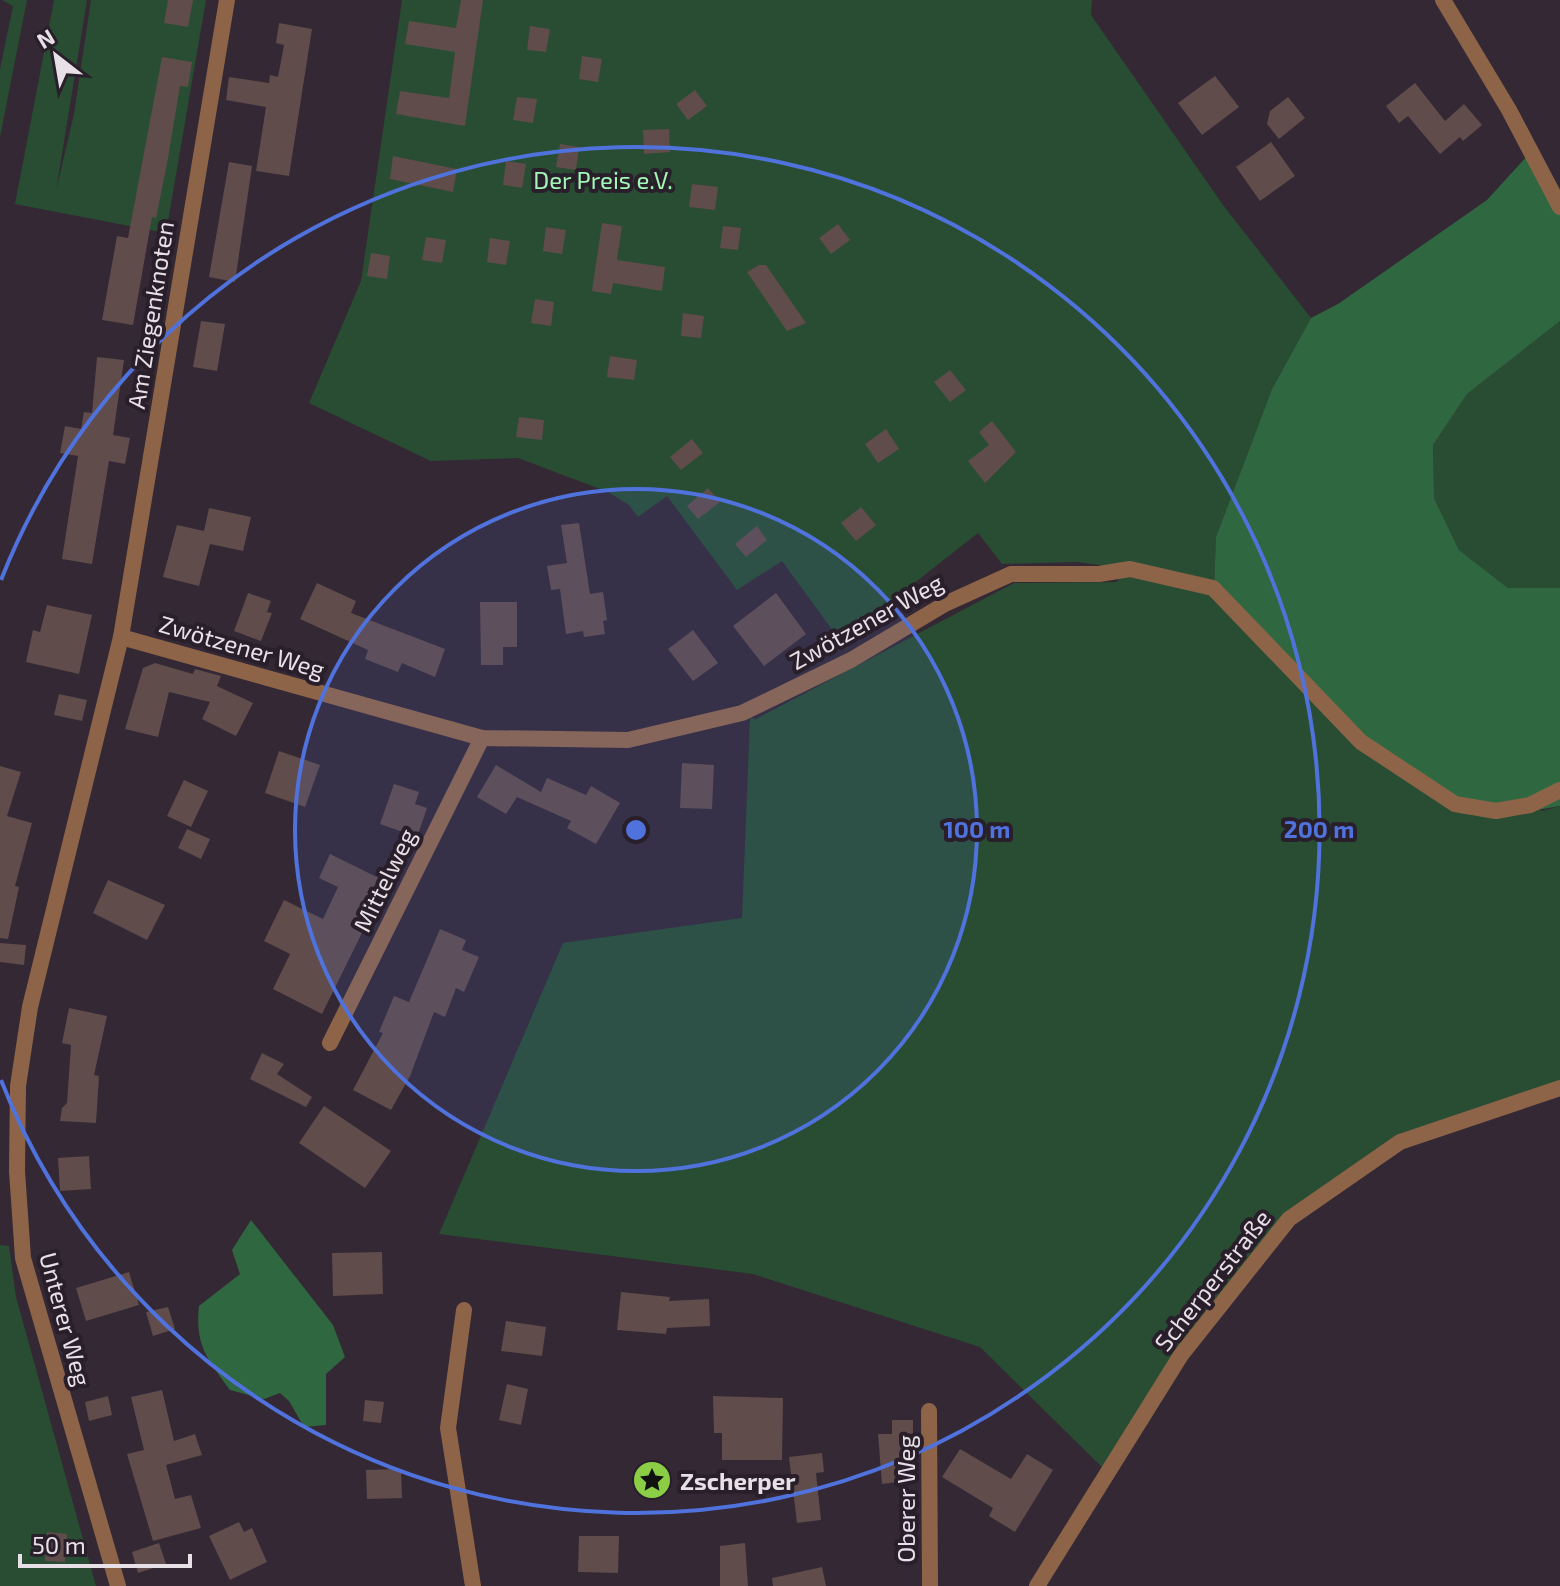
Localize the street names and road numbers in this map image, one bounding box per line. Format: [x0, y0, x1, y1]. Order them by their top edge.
street label: Am Ziegenknoten [121, 219, 179, 411]
street label: Zwötzener Weg [784, 567, 948, 675]
street label: Zwötzener Weg [156, 609, 328, 683]
street label: Mittelweg [347, 824, 421, 936]
street label: Scherperstraße [1148, 1204, 1276, 1356]
street label: Unterer Weg [34, 1249, 98, 1389]
street label: Oberer Weg [891, 1435, 920, 1563]

